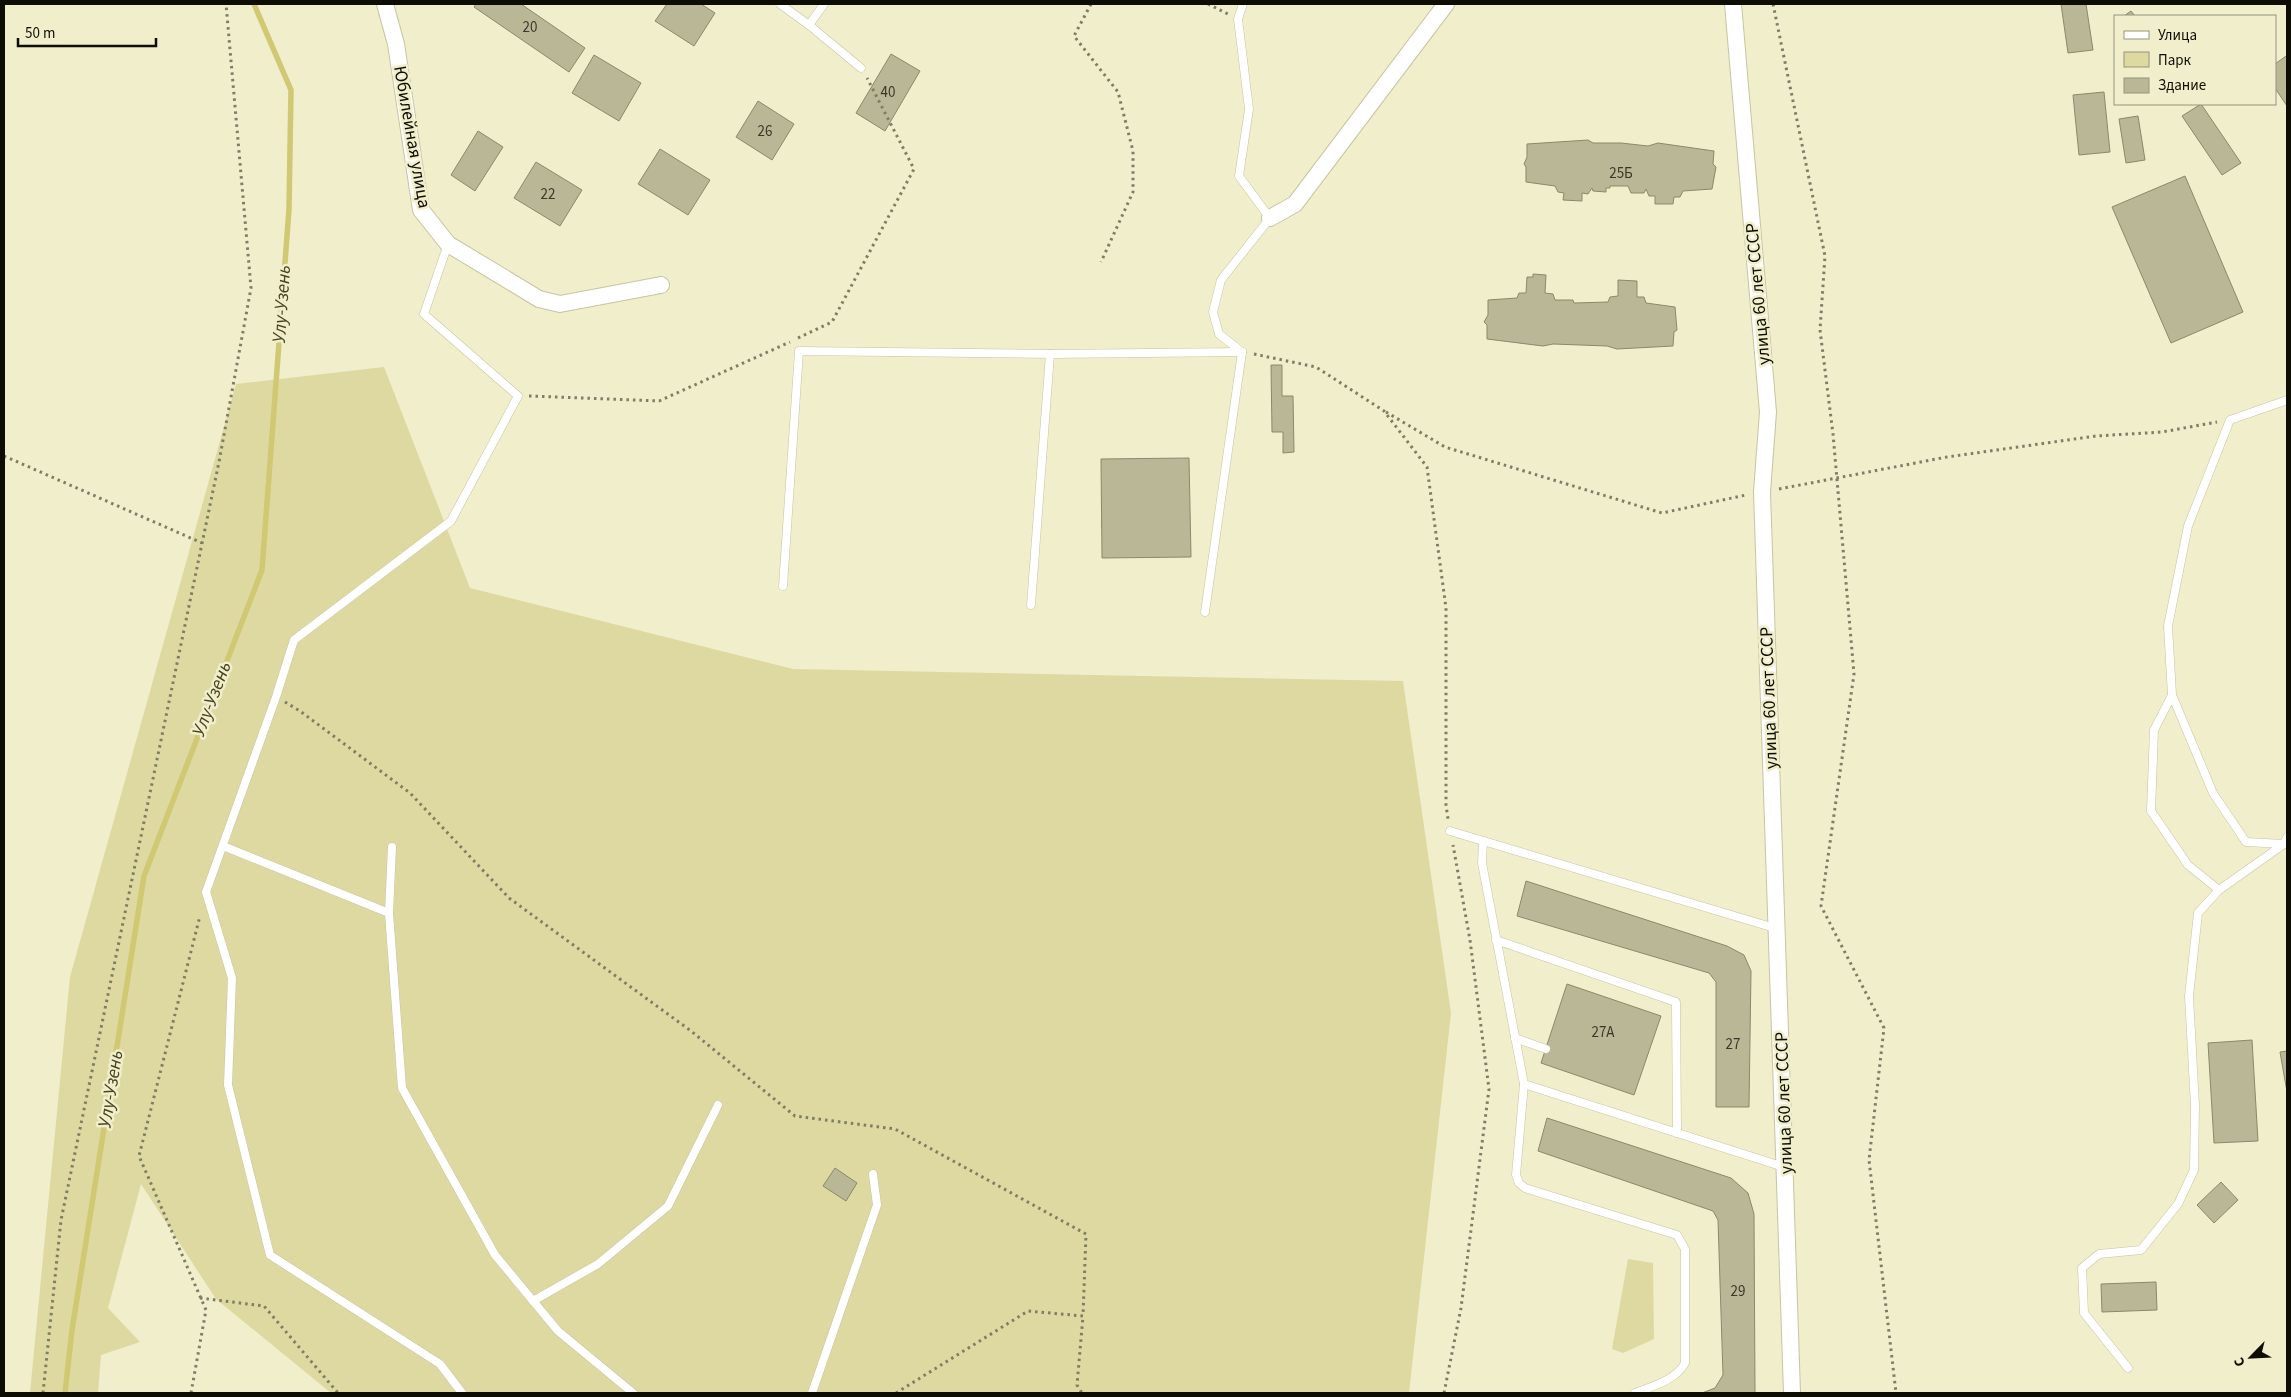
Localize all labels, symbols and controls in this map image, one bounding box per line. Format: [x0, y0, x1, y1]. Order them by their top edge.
scale bar [18, 15, 155, 47]
legend [2114, 15, 2276, 105]
house number: 20 [523, 17, 537, 38]
text: 50 m [25, 23, 55, 44]
text: Улица [2158, 25, 2197, 46]
text: Парк [2158, 50, 2192, 71]
street label: Юбилейная улица [387, 64, 437, 210]
text: Здание [2158, 75, 2206, 96]
house number: 40 [881, 82, 895, 103]
house number: 26 [758, 121, 772, 142]
house number: 25Б [1609, 163, 1633, 184]
house number: 22 [541, 184, 555, 205]
street label: улица 60 лет СССР [1739, 222, 1777, 366]
water label: Улу-Узень [266, 264, 298, 344]
street label: улица 60 лет СССР [1754, 626, 1784, 770]
water label: Улу-Узень [185, 658, 239, 740]
house number: 27А [1591, 1022, 1615, 1043]
street label: улица 60 лет СССР [1769, 1031, 1799, 1175]
house number: 27 [1726, 1034, 1740, 1055]
water label: Улу-Узень [92, 1048, 130, 1130]
house number: 29 [1731, 1281, 1745, 1302]
north arrow [2226, 1332, 2276, 1382]
text: С [2229, 1354, 2251, 1370]

